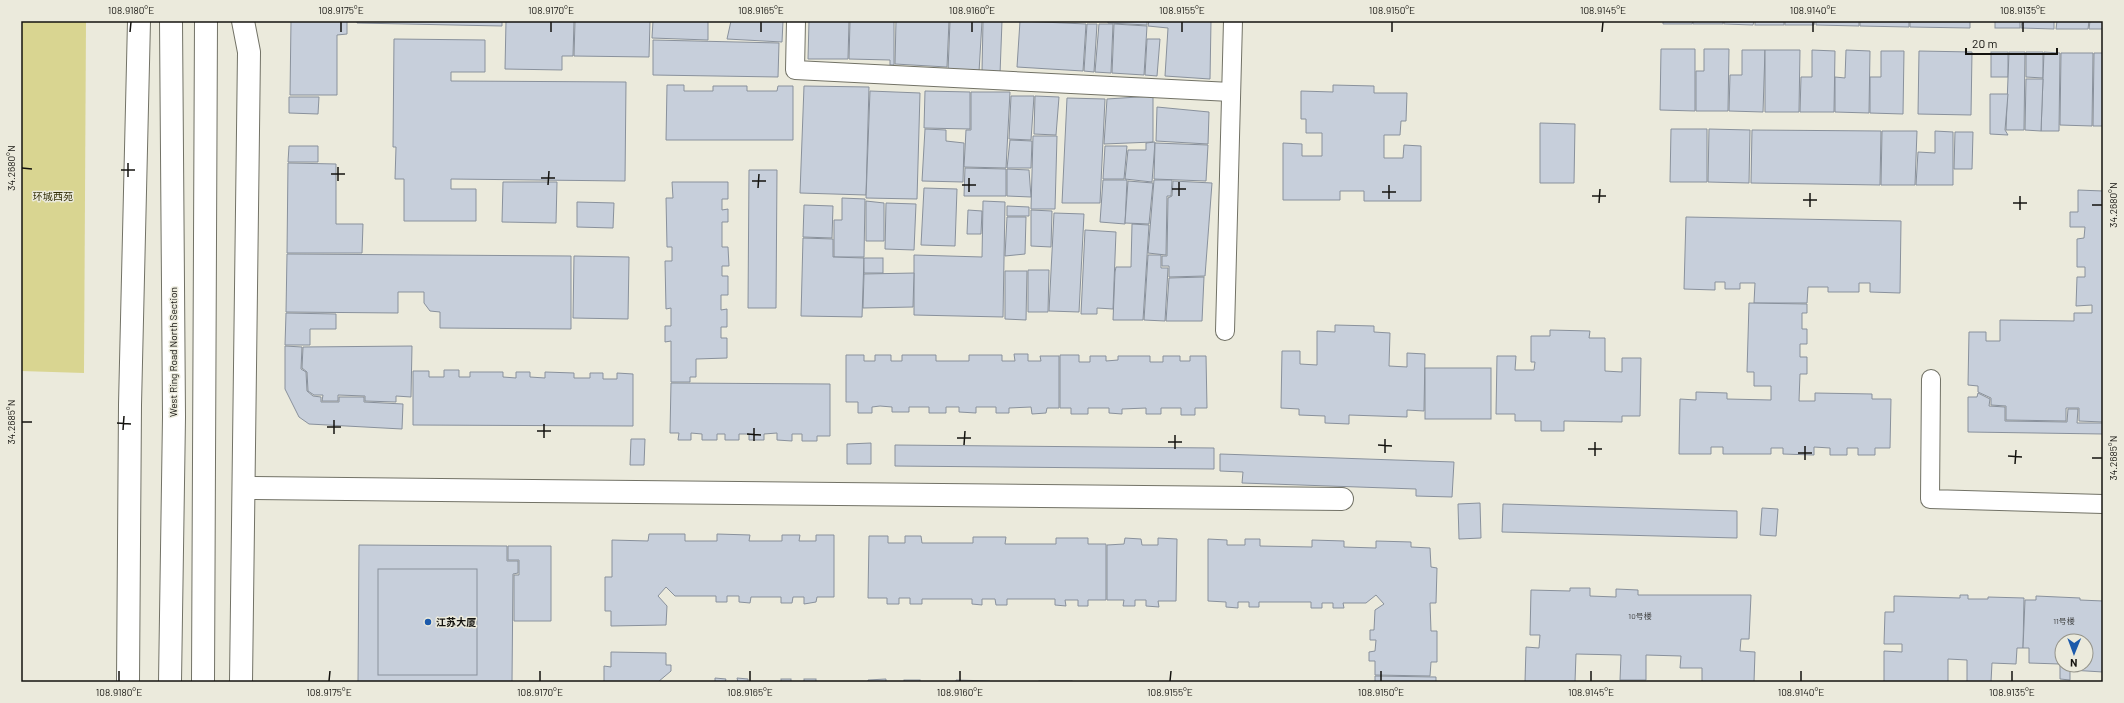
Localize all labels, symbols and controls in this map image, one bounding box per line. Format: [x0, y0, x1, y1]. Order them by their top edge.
text: 108.9180°E [108, 4, 154, 16]
text: 108.9175°E [318, 4, 364, 16]
text: 108.9170°E [528, 4, 574, 16]
text: 108.9165°E [738, 4, 784, 16]
text: 108.9160°E [949, 4, 995, 16]
text: 108.9155°E [1159, 4, 1205, 16]
text: 108.9150°E [1369, 4, 1415, 16]
text: 108.9145°E [1580, 4, 1626, 16]
text: 108.9140°E [1790, 4, 1836, 16]
text: 108.9135°E [2000, 4, 2046, 16]
scale bar [1966, 30, 2057, 56]
text: 20 m [1972, 36, 1998, 50]
text: 34.2680°N [5, 145, 17, 191]
text: 34.2680°N [2107, 182, 2119, 228]
park label: 环城西苑 [33, 190, 73, 202]
street label: West Ring Road North Section [167, 287, 179, 417]
text: 34.2685°N [5, 400, 17, 444]
text: 34.2685°N [2107, 436, 2119, 480]
house number: 10号楼 [1628, 611, 1652, 621]
place label: 江苏大厦 [436, 616, 476, 628]
house number: 11号楼 [2053, 616, 2075, 626]
marker: 江苏大厦 [423, 617, 433, 627]
north arrow [2054, 633, 2094, 673]
text: N [2070, 657, 2078, 670]
text: 108.9180°E [96, 686, 142, 698]
text: 108.9175°E [306, 686, 352, 698]
text: 108.9170°E [517, 686, 563, 698]
text: 108.9165°E [727, 686, 773, 698]
text: 108.9160°E [937, 686, 983, 698]
text: 108.9155°E [1147, 686, 1193, 698]
text: 108.9150°E [1358, 686, 1404, 698]
text: 108.9145°E [1568, 686, 1614, 698]
text: 108.9140°E [1778, 686, 1824, 698]
text: 108.9135°E [1989, 686, 2035, 698]

